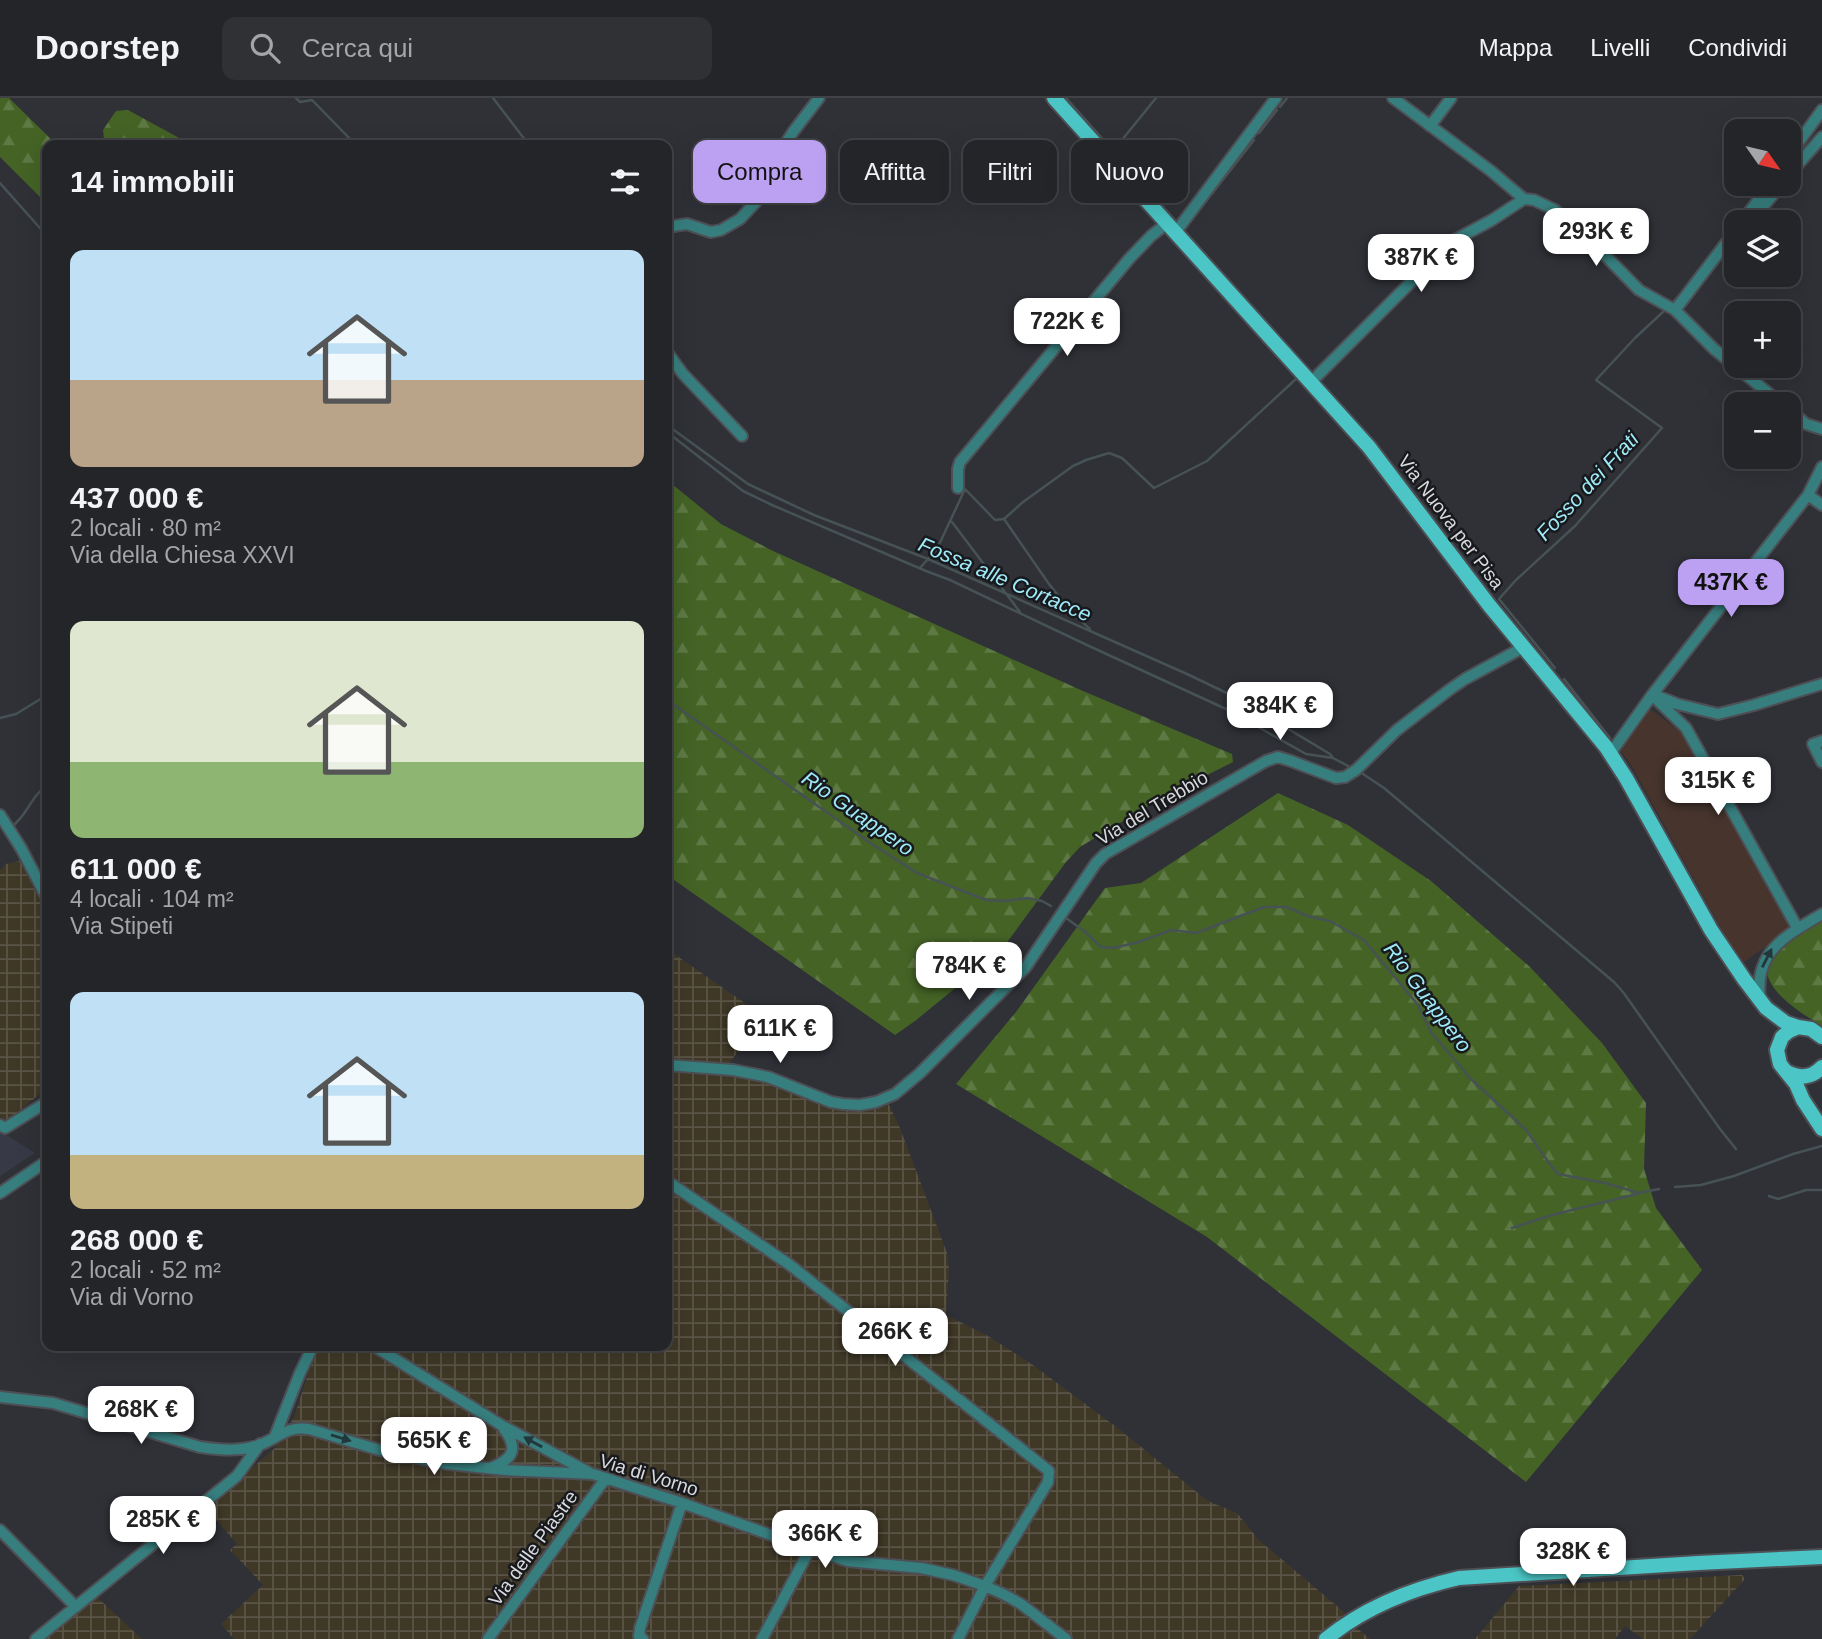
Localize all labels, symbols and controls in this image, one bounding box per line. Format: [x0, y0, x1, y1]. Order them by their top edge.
search box [222, 17, 712, 80]
text: Doorstep [35, 29, 180, 66]
icon: search [246, 29, 284, 67]
text: Cerca qui [302, 33, 413, 63]
text: Mappa [1479, 34, 1552, 61]
text: Livelli [1590, 34, 1650, 61]
text: Condividi [1688, 34, 1787, 61]
north arrow [1724, 119, 1801, 196]
map controls [1724, 119, 1801, 469]
chip: Compra [693, 140, 826, 203]
chip: Affitta [840, 140, 949, 203]
chip: Filtri [963, 140, 1057, 203]
chip: Nuovo [1071, 140, 1188, 203]
icon: filters [606, 163, 644, 201]
text: 14 immobili [70, 165, 235, 198]
pin: 293K € [1539, 208, 1653, 268]
button: layers [1724, 210, 1801, 287]
text: 293K € [1559, 218, 1633, 244]
pin: 387K € [1364, 234, 1478, 294]
text: 387K € [1384, 244, 1458, 270]
icon: home [294, 296, 420, 422]
pin: 722K € [1010, 299, 1124, 358]
button: + [1724, 301, 1801, 378]
text: 722K € [1030, 308, 1104, 334]
button: − [1724, 392, 1801, 469]
water label: Fosso dei Frati [1531, 426, 1644, 545]
street label: Via Nuova per Pisa [1394, 451, 1508, 593]
text: 437 000 € [70, 481, 203, 514]
text: 2 locali · 80 m² [70, 515, 221, 541]
water label: Fossa alle Cortacce [915, 532, 1095, 626]
text: Via della Chiesa XXVI [70, 542, 295, 568]
pin: 437K € [1674, 560, 1788, 619]
text: 437K € [1694, 569, 1768, 595]
icon: home [294, 667, 420, 793]
pin: 384K € [1223, 682, 1337, 742]
text: 384K € [1243, 692, 1317, 718]
pin: 315K € [1661, 758, 1775, 817]
water label: Rio Guappero [798, 766, 918, 860]
street label: Via del Trebbio [1092, 766, 1212, 850]
text: 315K € [1681, 767, 1755, 793]
text: 611 000 € [70, 852, 202, 885]
text: 4 locali · 104 m² [70, 886, 234, 912]
text: Via Stipeti [70, 913, 173, 939]
water label: Rio Guappero [1379, 938, 1477, 1056]
pin: 784K € [912, 942, 1026, 1002]
one-way arrow [1761, 948, 1773, 968]
text: 784K € [932, 952, 1006, 978]
pin: 611K € [723, 1006, 837, 1065]
text: 611K € [744, 1015, 816, 1041]
icon: home [294, 1038, 420, 1164]
text: 268 000 € [70, 1223, 203, 1256]
text: 2 locali · 52 m² [70, 1257, 221, 1283]
text: Via di Vorno [70, 1284, 194, 1310]
pin: 266K € [838, 1308, 952, 1368]
text: 266K € [858, 1318, 932, 1344]
pin: 268K € [84, 1386, 198, 1446]
text: 268K € [104, 1396, 178, 1422]
pin: 565K € [377, 1418, 491, 1477]
text: 565K € [397, 1427, 471, 1453]
one-way arrow [330, 1434, 351, 1444]
one-way arrow [523, 1436, 542, 1448]
street label: Via di Vorno [597, 1450, 701, 1500]
street label: Via delle Piastre [484, 1486, 582, 1610]
pin: 285K € [106, 1496, 220, 1556]
text: 285K € [126, 1506, 200, 1532]
pin: 366K € [768, 1510, 882, 1570]
text: 366K € [788, 1520, 862, 1546]
pin: 328K € [1516, 1528, 1630, 1588]
text: 328K € [1536, 1538, 1610, 1564]

